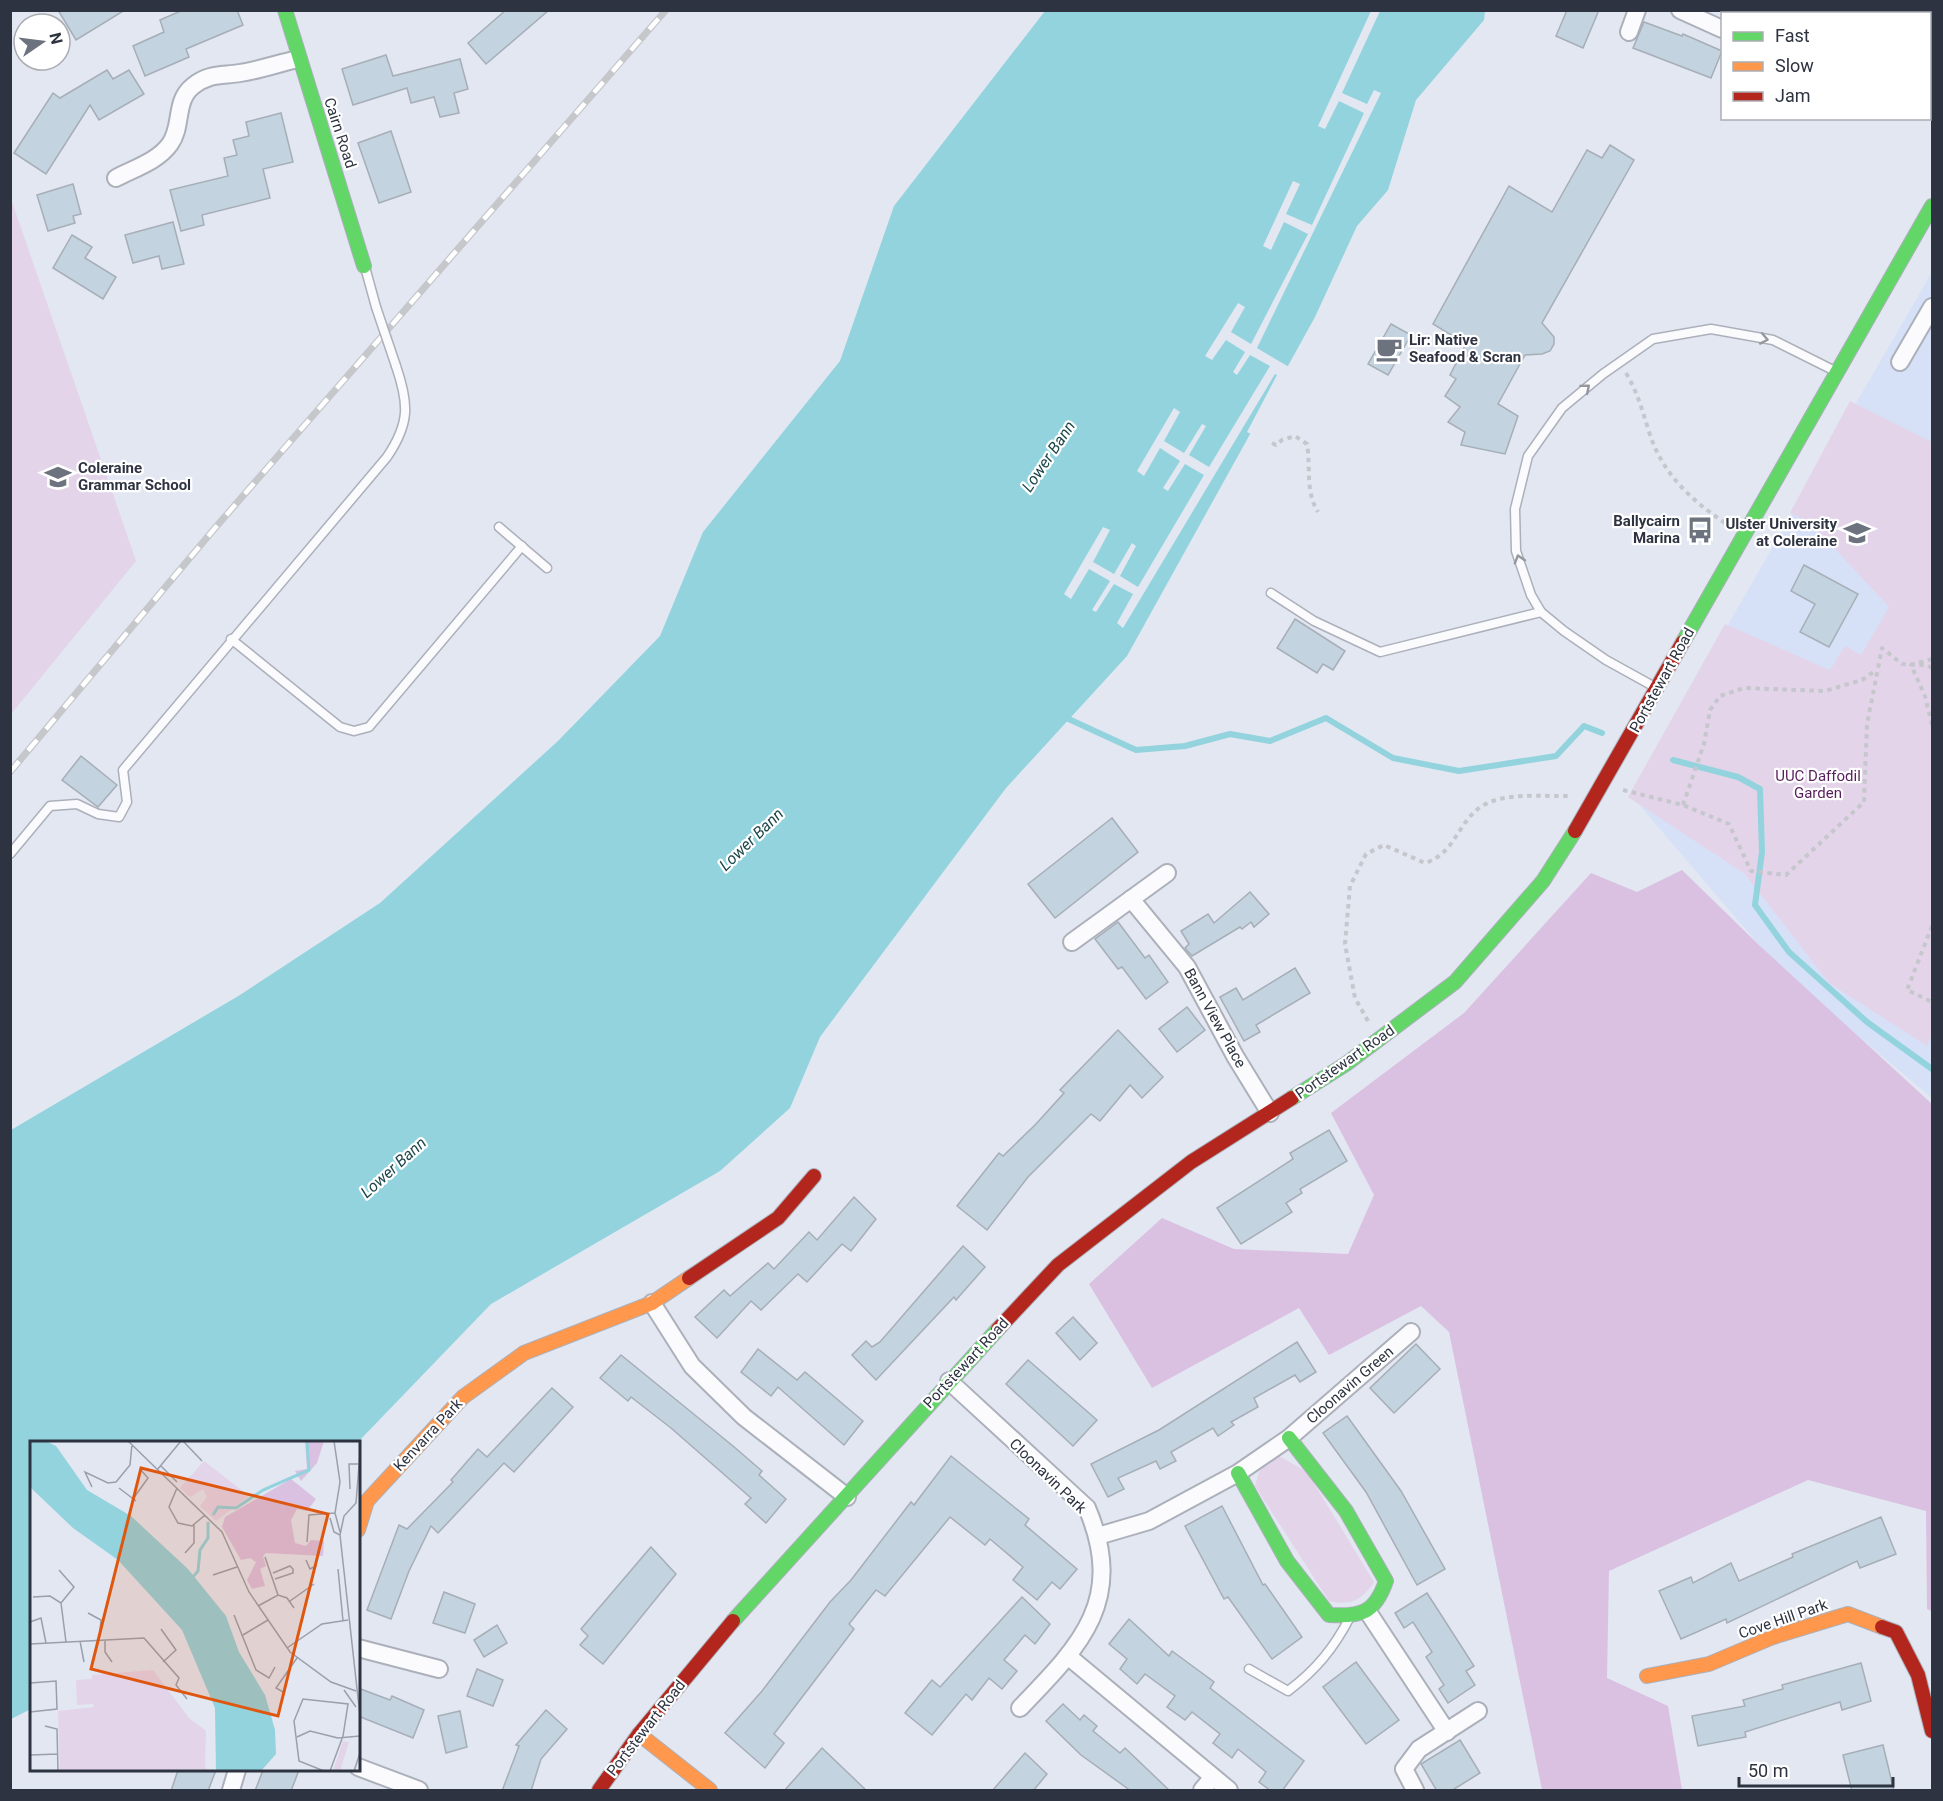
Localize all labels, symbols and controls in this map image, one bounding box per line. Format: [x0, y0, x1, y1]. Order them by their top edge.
north arrow [12, 12, 72, 72]
legend [1721, 12, 1931, 120]
text: Fast [1775, 25, 1810, 46]
text: N [45, 31, 67, 46]
text: Slow [1775, 55, 1814, 76]
text: Jam [1775, 85, 1811, 106]
street label: Cairn Road [320, 95, 360, 171]
place label: Lir: Native Seafood & Scran [1409, 331, 1521, 366]
one-way arrow [1758, 332, 1768, 345]
cafe icon: Lir: Native Seafood & Scran [1374, 334, 1404, 364]
one-way arrow [1579, 384, 1590, 395]
water label: Lower Bann [1018, 417, 1079, 495]
place label: Coleraine Grammar School [78, 459, 191, 494]
school or university icon: Coleraine Grammar School [43, 462, 73, 492]
place label: Ballycairn Marina [1613, 512, 1680, 547]
bus stop icon: Ballycairn Marina [1685, 515, 1715, 545]
place label: Ulster University at Coleraine [1725, 515, 1837, 550]
school or university icon: Ulster University at Coleraine [1842, 518, 1872, 548]
one-way arrow [1514, 554, 1526, 565]
street label: Portstewart Road [1626, 625, 1698, 735]
park label: UUC Daffodil Garden [1775, 767, 1861, 802]
water label: Lower Bann [715, 804, 787, 875]
street label: Bann View Place [1180, 965, 1250, 1071]
street label: Portstewart Road [1292, 1021, 1398, 1103]
water label: Lower Bann [357, 1133, 430, 1202]
street label: Portstewart Road [920, 1314, 1012, 1412]
street label: Cloonavin Green [1303, 1342, 1397, 1428]
street label: Kenvarra Park [390, 1395, 466, 1475]
street label: Cloonavin Park [1006, 1435, 1091, 1517]
inset map [30, 1441, 360, 1771]
street label: Cove Hill Park [1736, 1595, 1830, 1643]
street label: Portstewart Road [603, 1676, 689, 1780]
scale bar [1739, 1750, 1894, 1788]
text: 50 m [1748, 1760, 1788, 1781]

